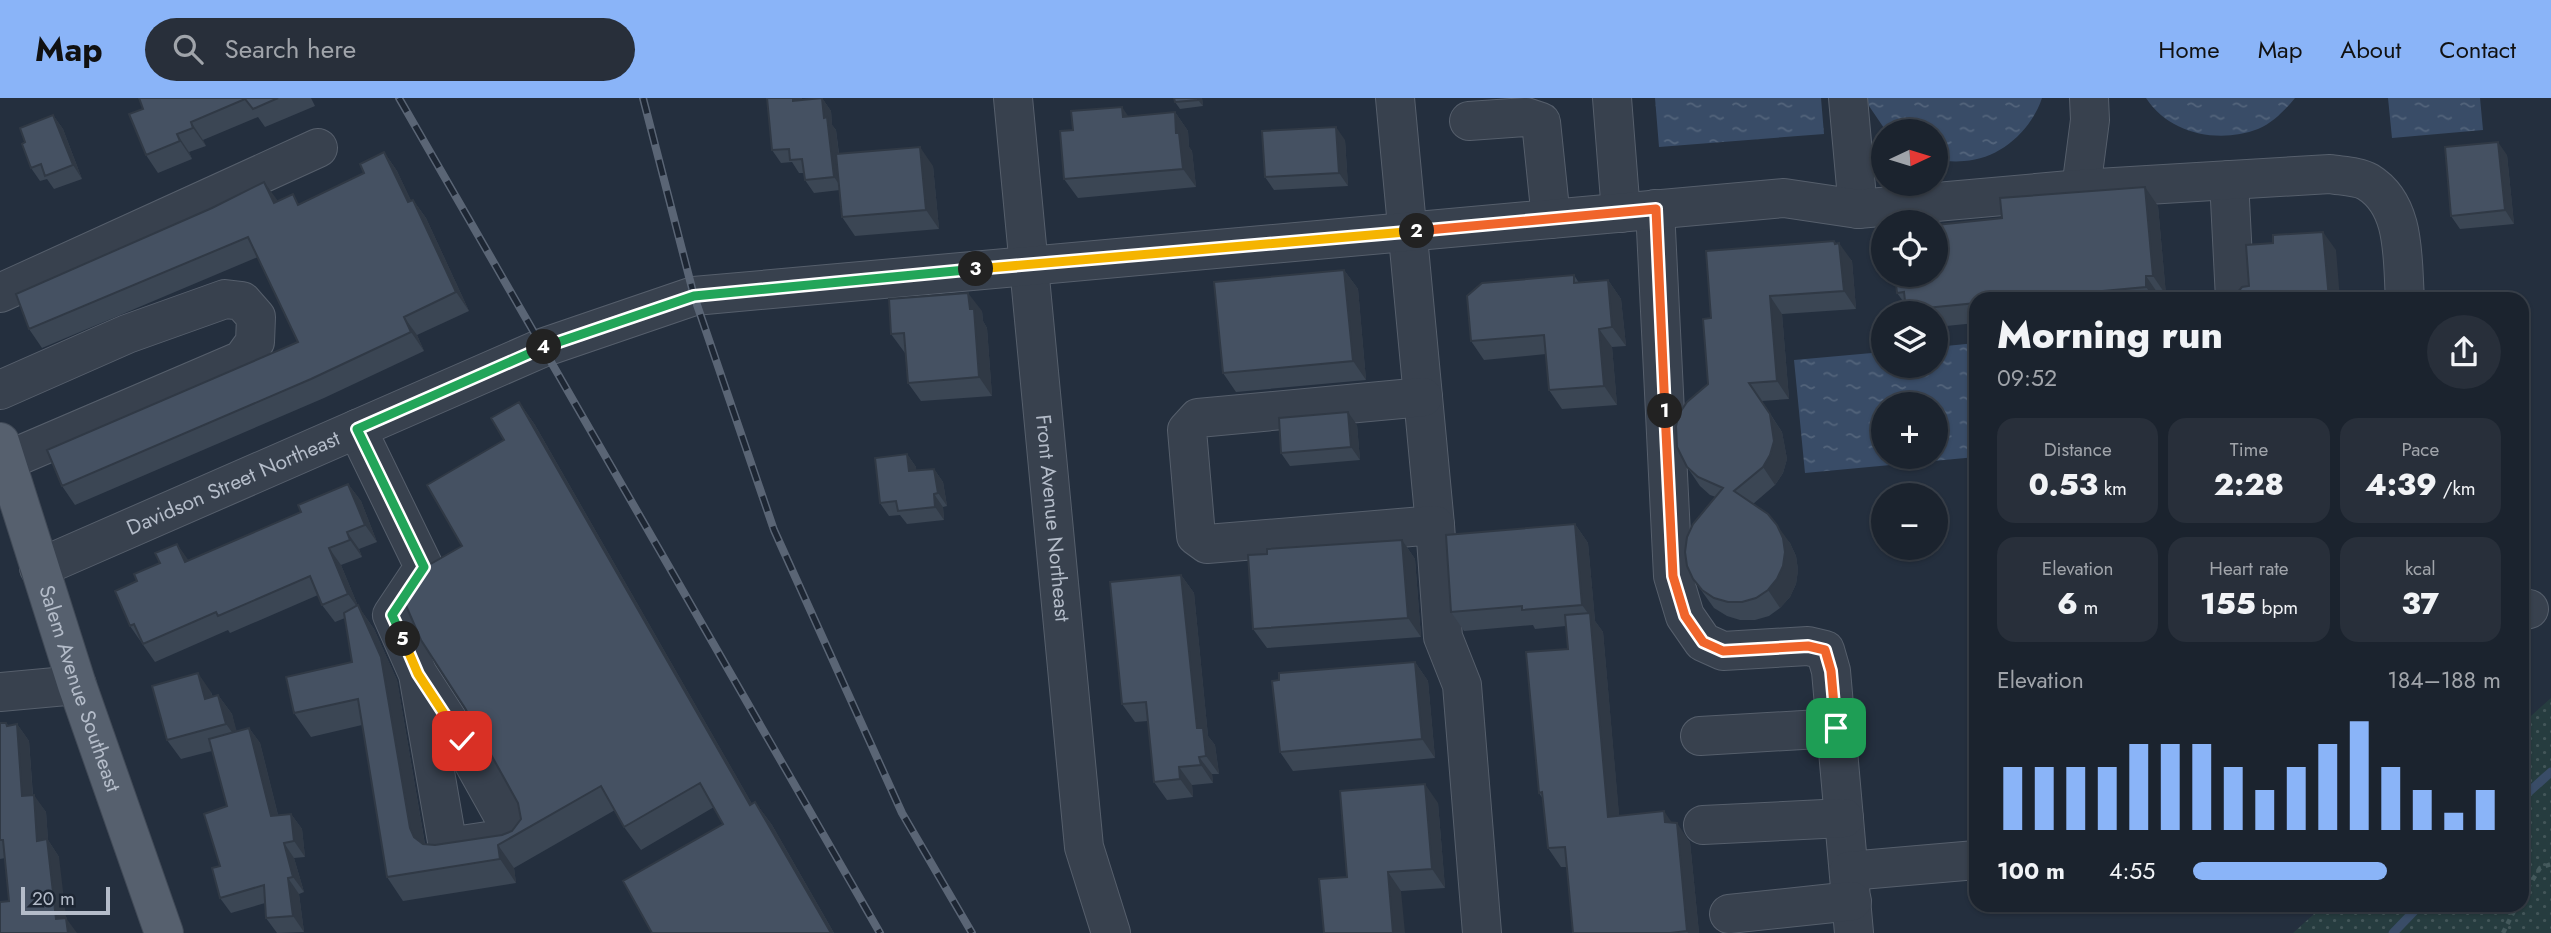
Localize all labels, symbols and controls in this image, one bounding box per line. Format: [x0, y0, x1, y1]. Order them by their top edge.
search box [145, 18, 635, 81]
text: Map [35, 26, 103, 73]
icon: search [169, 30, 207, 68]
text: Search here [225, 30, 356, 68]
text: Home [2158, 32, 2220, 67]
text: Map [2258, 32, 2302, 67]
text: About [2340, 32, 2401, 67]
text: Contact [2439, 32, 2516, 67]
north arrow [1871, 119, 1948, 196]
map controls [1871, 119, 1948, 560]
button: locate [1871, 210, 1948, 287]
pin: 2 [1400, 214, 1434, 248]
text: 2 [1410, 217, 1423, 244]
pin: 3 [958, 252, 993, 286]
text: 3 [970, 255, 981, 282]
button: layers [1871, 301, 1948, 378]
text: Morning run [1997, 307, 2223, 362]
button: share [2427, 315, 2501, 389]
pin: 4 [526, 330, 562, 364]
text: 4 [537, 333, 550, 360]
text: 09:52 [1997, 361, 2057, 395]
button: + [1871, 392, 1948, 469]
pin: 1 [1648, 394, 1682, 428]
text: 1 [1660, 397, 1669, 424]
street label: Front Avenue Northeast [1028, 413, 1078, 623]
street label: Davidson Street Northeast [122, 423, 345, 543]
text: Distance [2044, 436, 2112, 463]
text: Time [2230, 436, 2268, 463]
text: Pace [2401, 436, 2439, 463]
text: 0.53 [2028, 463, 2098, 506]
text: 2:28 [2214, 463, 2284, 506]
text: 4:39 [2365, 463, 2437, 506]
text: km [2098, 475, 2127, 502]
text: /km [2437, 475, 2476, 502]
button: − [1871, 483, 1948, 560]
text: Elevation [2042, 555, 2114, 582]
text: Heart rate [2209, 555, 2289, 582]
text: kcal [2405, 555, 2436, 582]
street label: Salem Avenue Southeast [31, 581, 128, 796]
text: 6 [2057, 582, 2078, 625]
text: 155 [2200, 582, 2256, 625]
text: 37 [2402, 582, 2439, 625]
text: m [2078, 594, 2098, 621]
text: bpm [2256, 594, 2298, 621]
pin: 5 [386, 622, 420, 656]
text: 5 [396, 625, 409, 652]
text: Elevation [1997, 663, 2084, 697]
text: 184–188 m [2387, 663, 2501, 697]
pin [1806, 698, 1866, 758]
icon: arrive [1817, 709, 1855, 747]
pin [432, 711, 492, 771]
icon: check [443, 722, 481, 760]
text: 100 m [1997, 854, 2065, 888]
text: 4:55 [2109, 854, 2155, 888]
scale bar [21, 884, 110, 916]
text: 20 m [32, 885, 75, 912]

